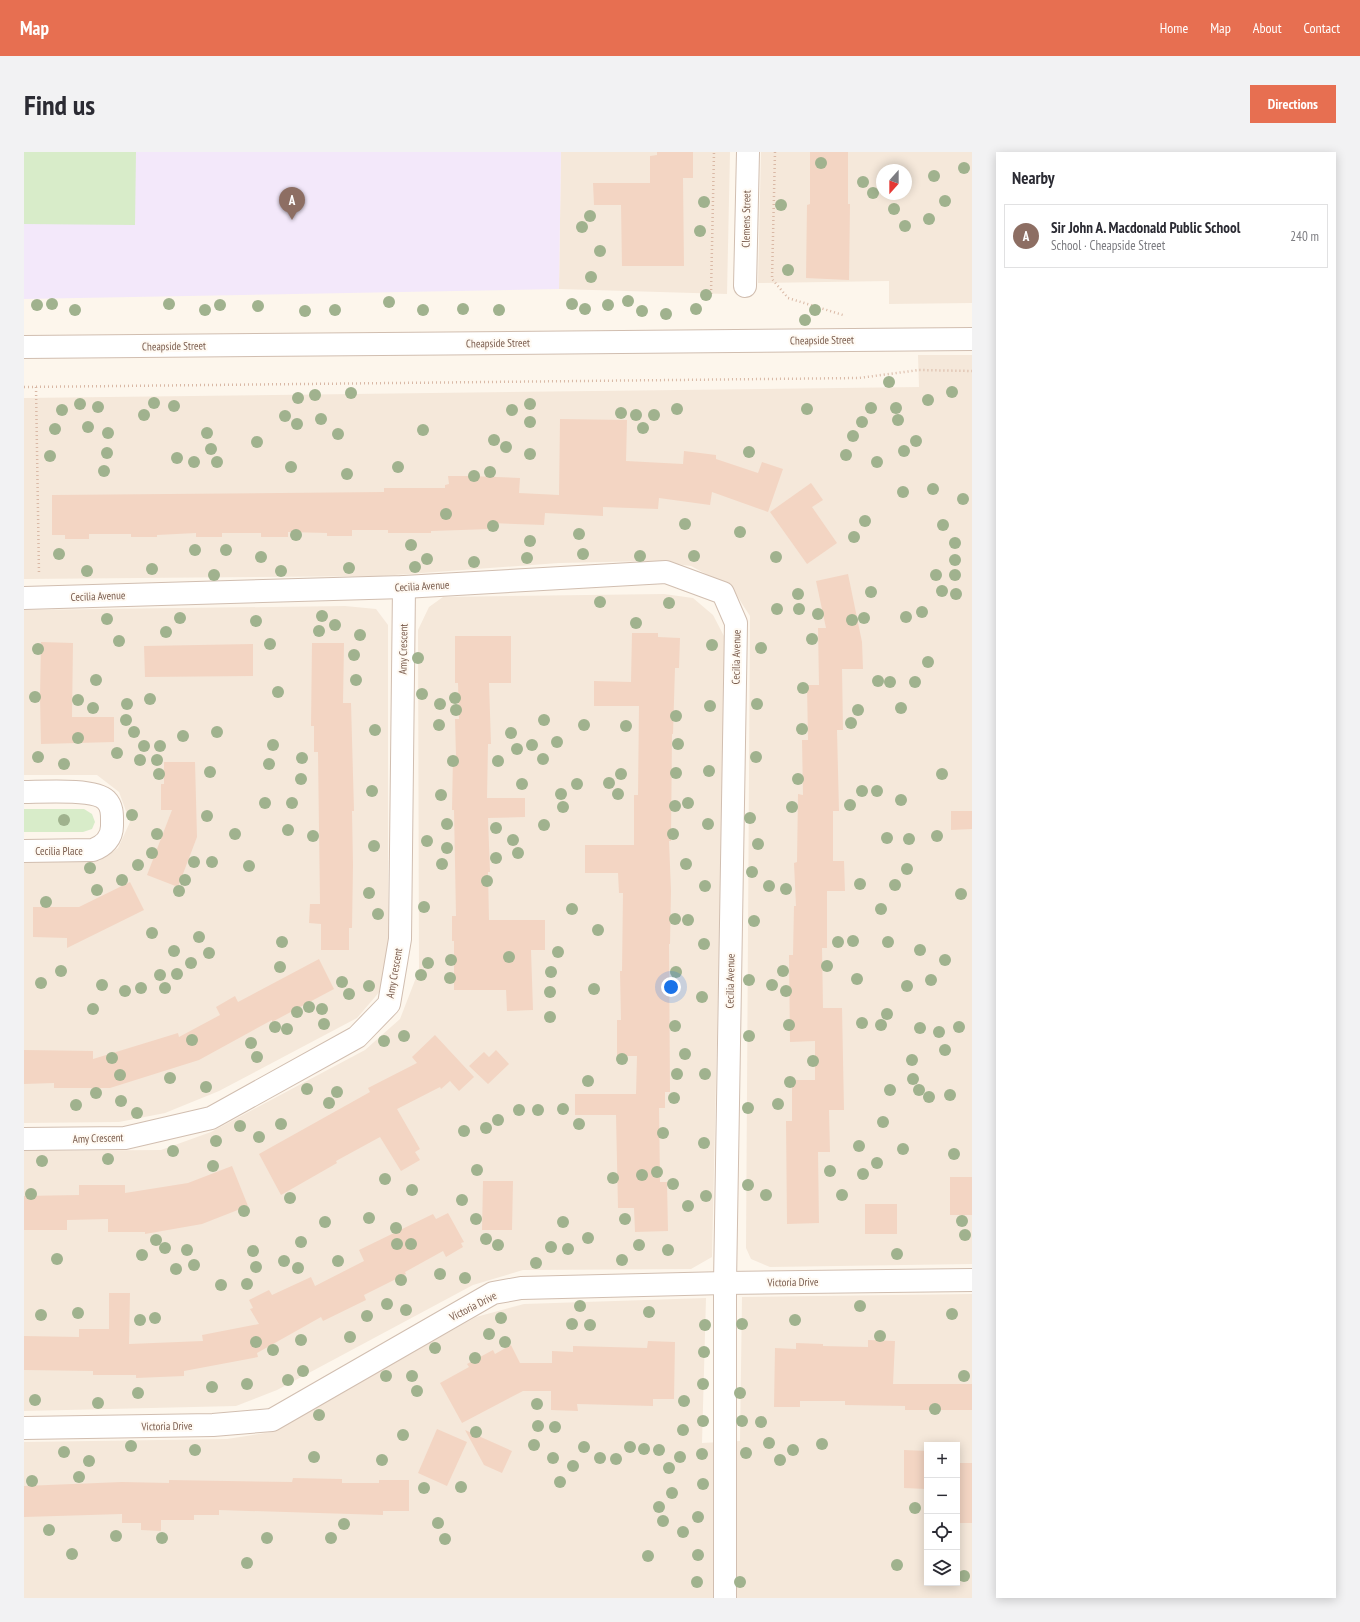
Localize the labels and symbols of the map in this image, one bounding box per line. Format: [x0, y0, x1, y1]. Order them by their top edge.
north arrow [876, 164, 912, 200]
pin: A [279, 187, 305, 220]
street label: Clemens Street [738, 190, 754, 248]
street label: Cheapside Street [790, 332, 854, 348]
street label: Cheapside Street [466, 335, 530, 351]
street label: Cheapside Street [142, 338, 206, 354]
street label: Cecilia Avenue [394, 578, 450, 594]
street label: Cecilia Avenue [70, 588, 126, 604]
street label: Amy Crescent [396, 623, 410, 675]
street label: Cecilia Avenue [729, 629, 743, 684]
street label: Cecilia Place [35, 844, 83, 858]
street label: Amy Crescent [383, 947, 405, 999]
street label: Cecilia Avenue [723, 953, 737, 1008]
your location [661, 977, 681, 997]
street label: Amy Crescent [72, 1130, 124, 1146]
street label: Victoria Drive [766, 1275, 819, 1289]
street label: Victoria Drive [446, 1288, 499, 1324]
street label: Victoria Drive [140, 1419, 193, 1433]

